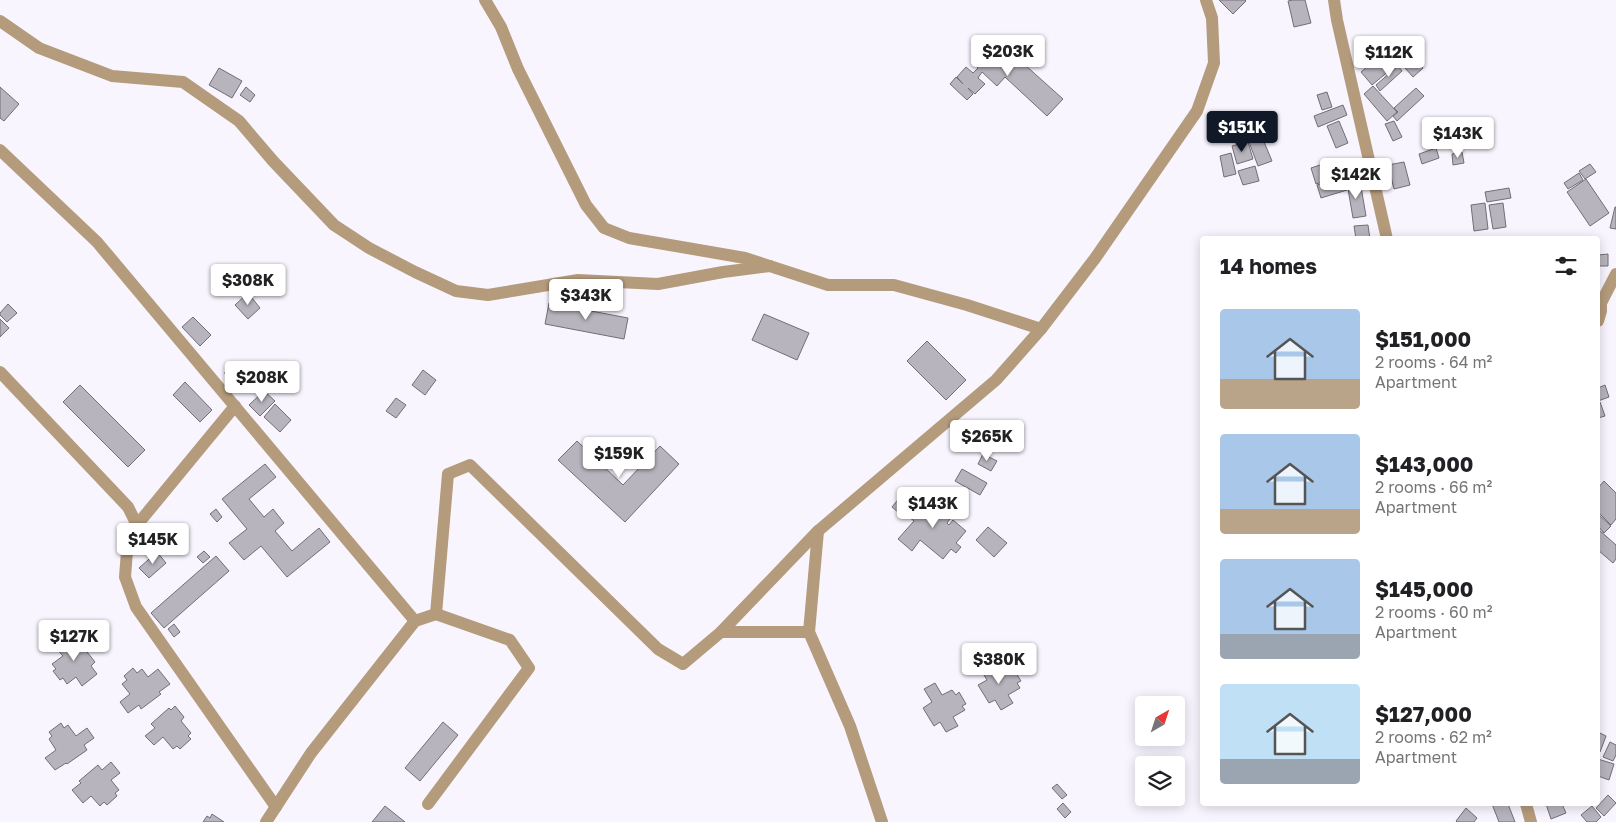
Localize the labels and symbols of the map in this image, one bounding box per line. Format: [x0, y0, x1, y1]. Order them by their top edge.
pin: $203K [973, 34, 1043, 77]
pin: $112K [1354, 36, 1424, 78]
pin: $151K [1207, 110, 1277, 153]
pin: $143K [1423, 116, 1493, 159]
pin: $142K [1321, 158, 1391, 200]
pin: $308K [213, 264, 283, 306]
pin: $343K [551, 278, 621, 321]
pin: $208K [227, 360, 297, 403]
pin: $265K [952, 420, 1022, 462]
pin: $159K [584, 436, 654, 479]
pin: $143K [898, 486, 968, 529]
pin: $145K [118, 522, 188, 565]
pin: $127K [39, 620, 109, 662]
pin: $380K [964, 642, 1034, 685]
north arrow [1135, 696, 1185, 746]

